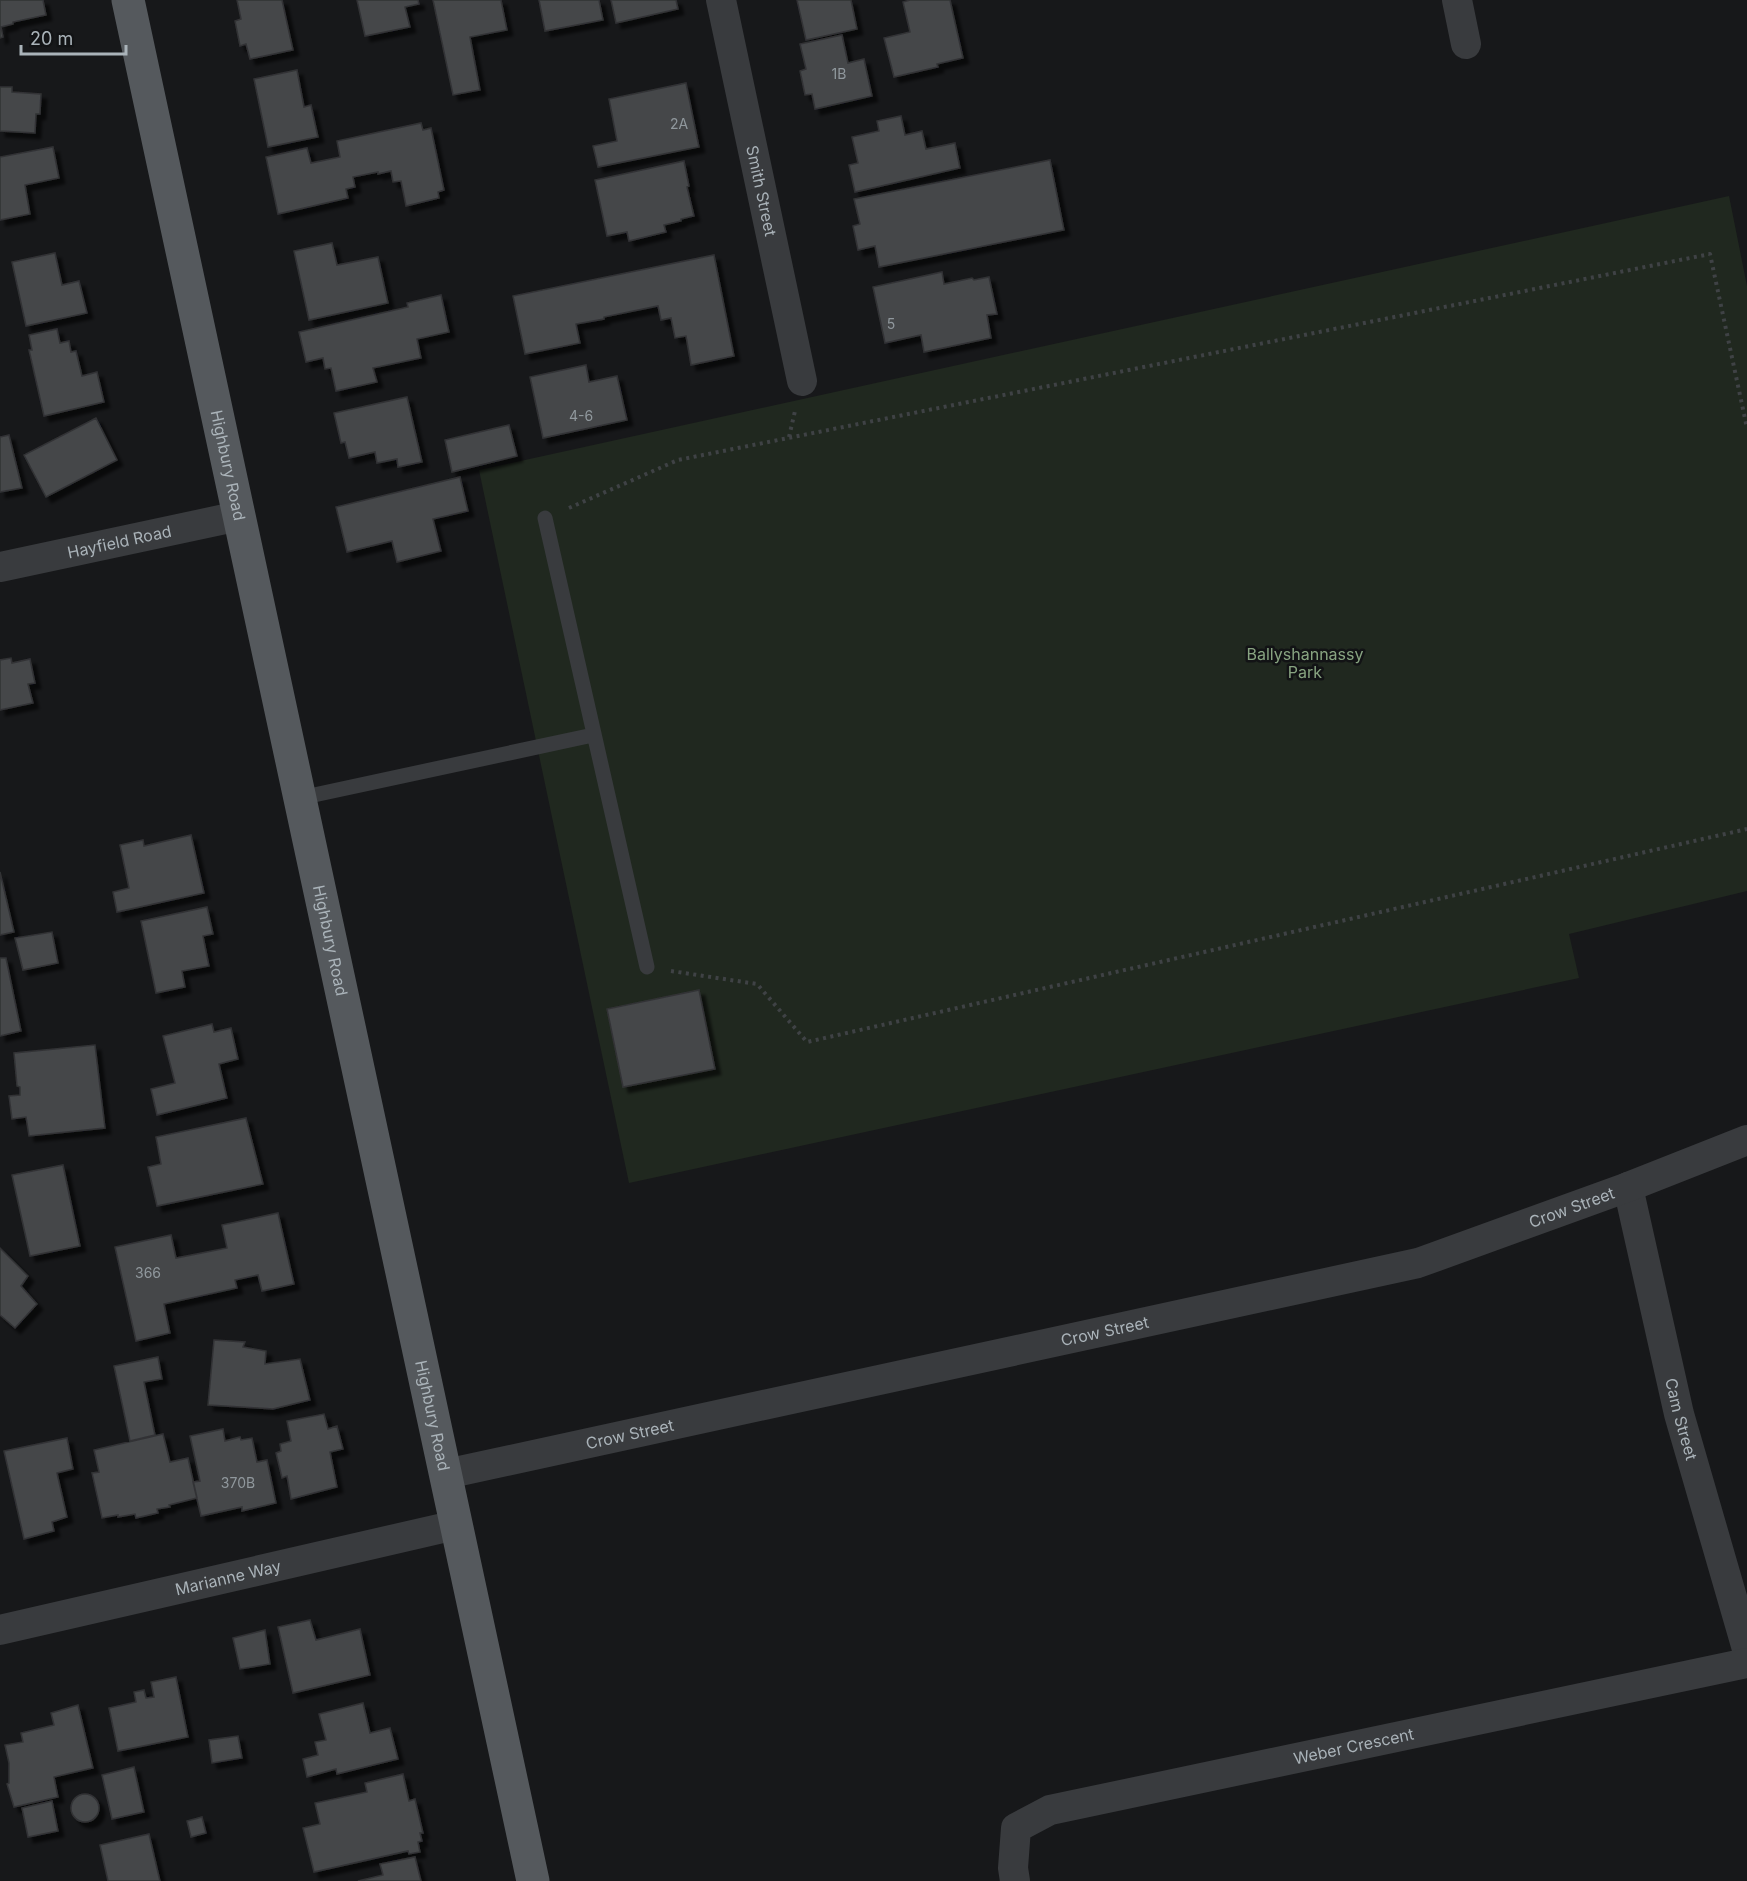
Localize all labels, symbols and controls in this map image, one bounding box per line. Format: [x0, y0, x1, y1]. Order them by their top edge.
scale bar [21, 18, 126, 56]
text: 20 m [30, 28, 73, 49]
house number: 1B [832, 65, 846, 82]
house number: 2A [670, 115, 688, 132]
street label: Smith Street [742, 143, 781, 238]
house number: 5 [887, 315, 895, 332]
house number: 4-6 [569, 407, 593, 424]
street label: Highbury Road [207, 408, 250, 523]
street label: Hayfield Road [66, 521, 173, 562]
park label: Ballyshannassy Park [1247, 644, 1363, 682]
street label: Highbury Road [309, 883, 352, 998]
street label: Crow Street [1526, 1183, 1617, 1232]
house number: 366 [135, 1264, 161, 1281]
street label: Crow Street [1059, 1312, 1151, 1350]
street label: Highbury Road [411, 1358, 454, 1473]
street label: Cam Street [1661, 1376, 1702, 1462]
street label: Crow Street [584, 1415, 676, 1453]
house number: 370B [221, 1474, 255, 1491]
street label: Marianne Way [173, 1556, 283, 1599]
street label: Weber Crescent [1292, 1724, 1415, 1768]

